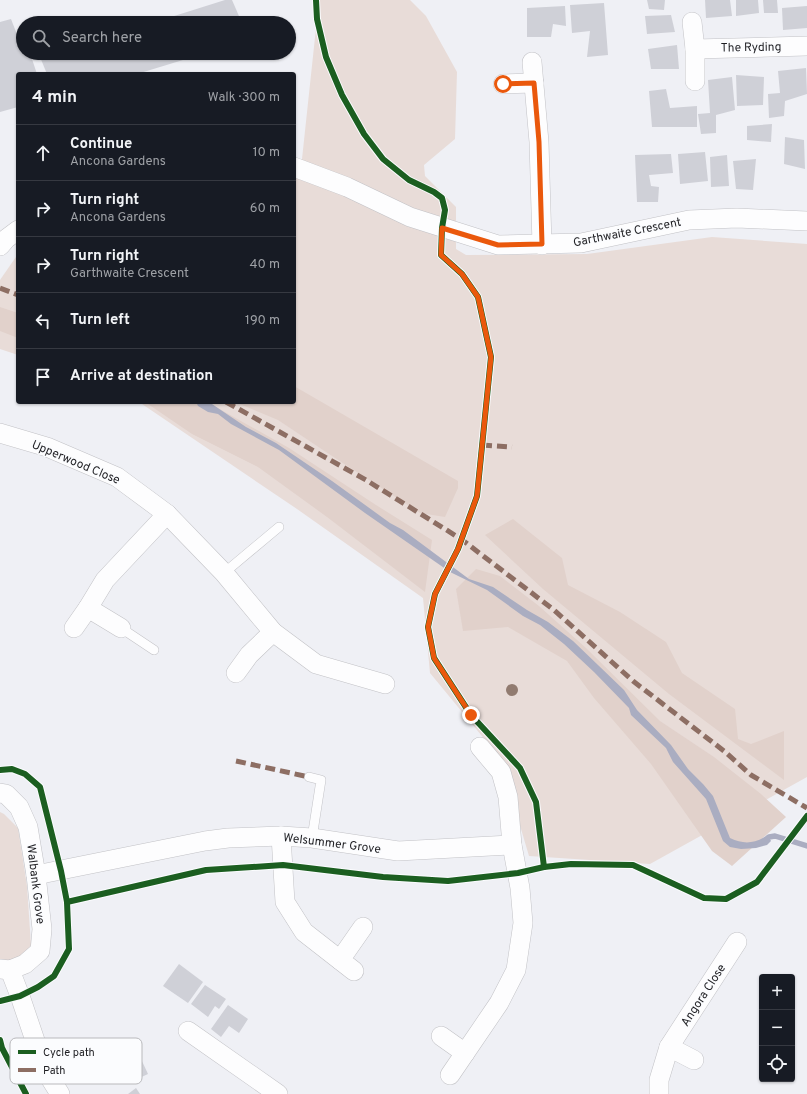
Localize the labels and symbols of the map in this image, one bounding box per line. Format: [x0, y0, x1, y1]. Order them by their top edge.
street label: The Ryding [721, 39, 782, 57]
route start [494, 75, 512, 93]
street label: Garthwaite Crescent [572, 215, 683, 251]
street label: Upperwood Close [29, 437, 122, 489]
route end [462, 706, 480, 724]
street label: Welsummer Grove [282, 830, 382, 858]
street label: Walbank Grove [22, 843, 48, 925]
street label: Angora Close [678, 961, 730, 1030]
legend [10, 1038, 142, 1084]
text: Cycle path [43, 1046, 95, 1060]
text: Path [43, 1064, 65, 1078]

